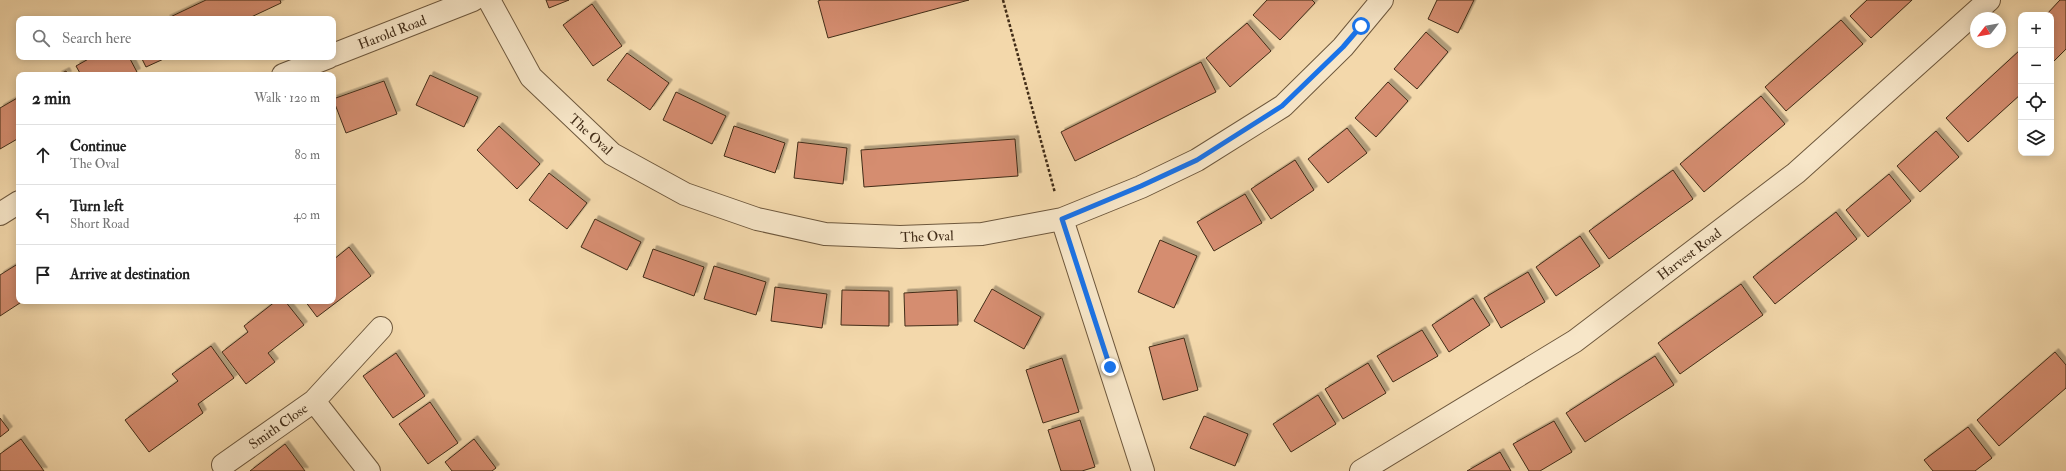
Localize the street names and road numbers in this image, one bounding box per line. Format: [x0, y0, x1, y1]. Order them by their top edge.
street label: Harold Road [356, 12, 429, 53]
street label: The Oval [565, 110, 616, 159]
street label: Harvest Road [1654, 225, 1725, 284]
street label: The Oval [900, 227, 954, 246]
street label: Smith Close [245, 400, 311, 453]

